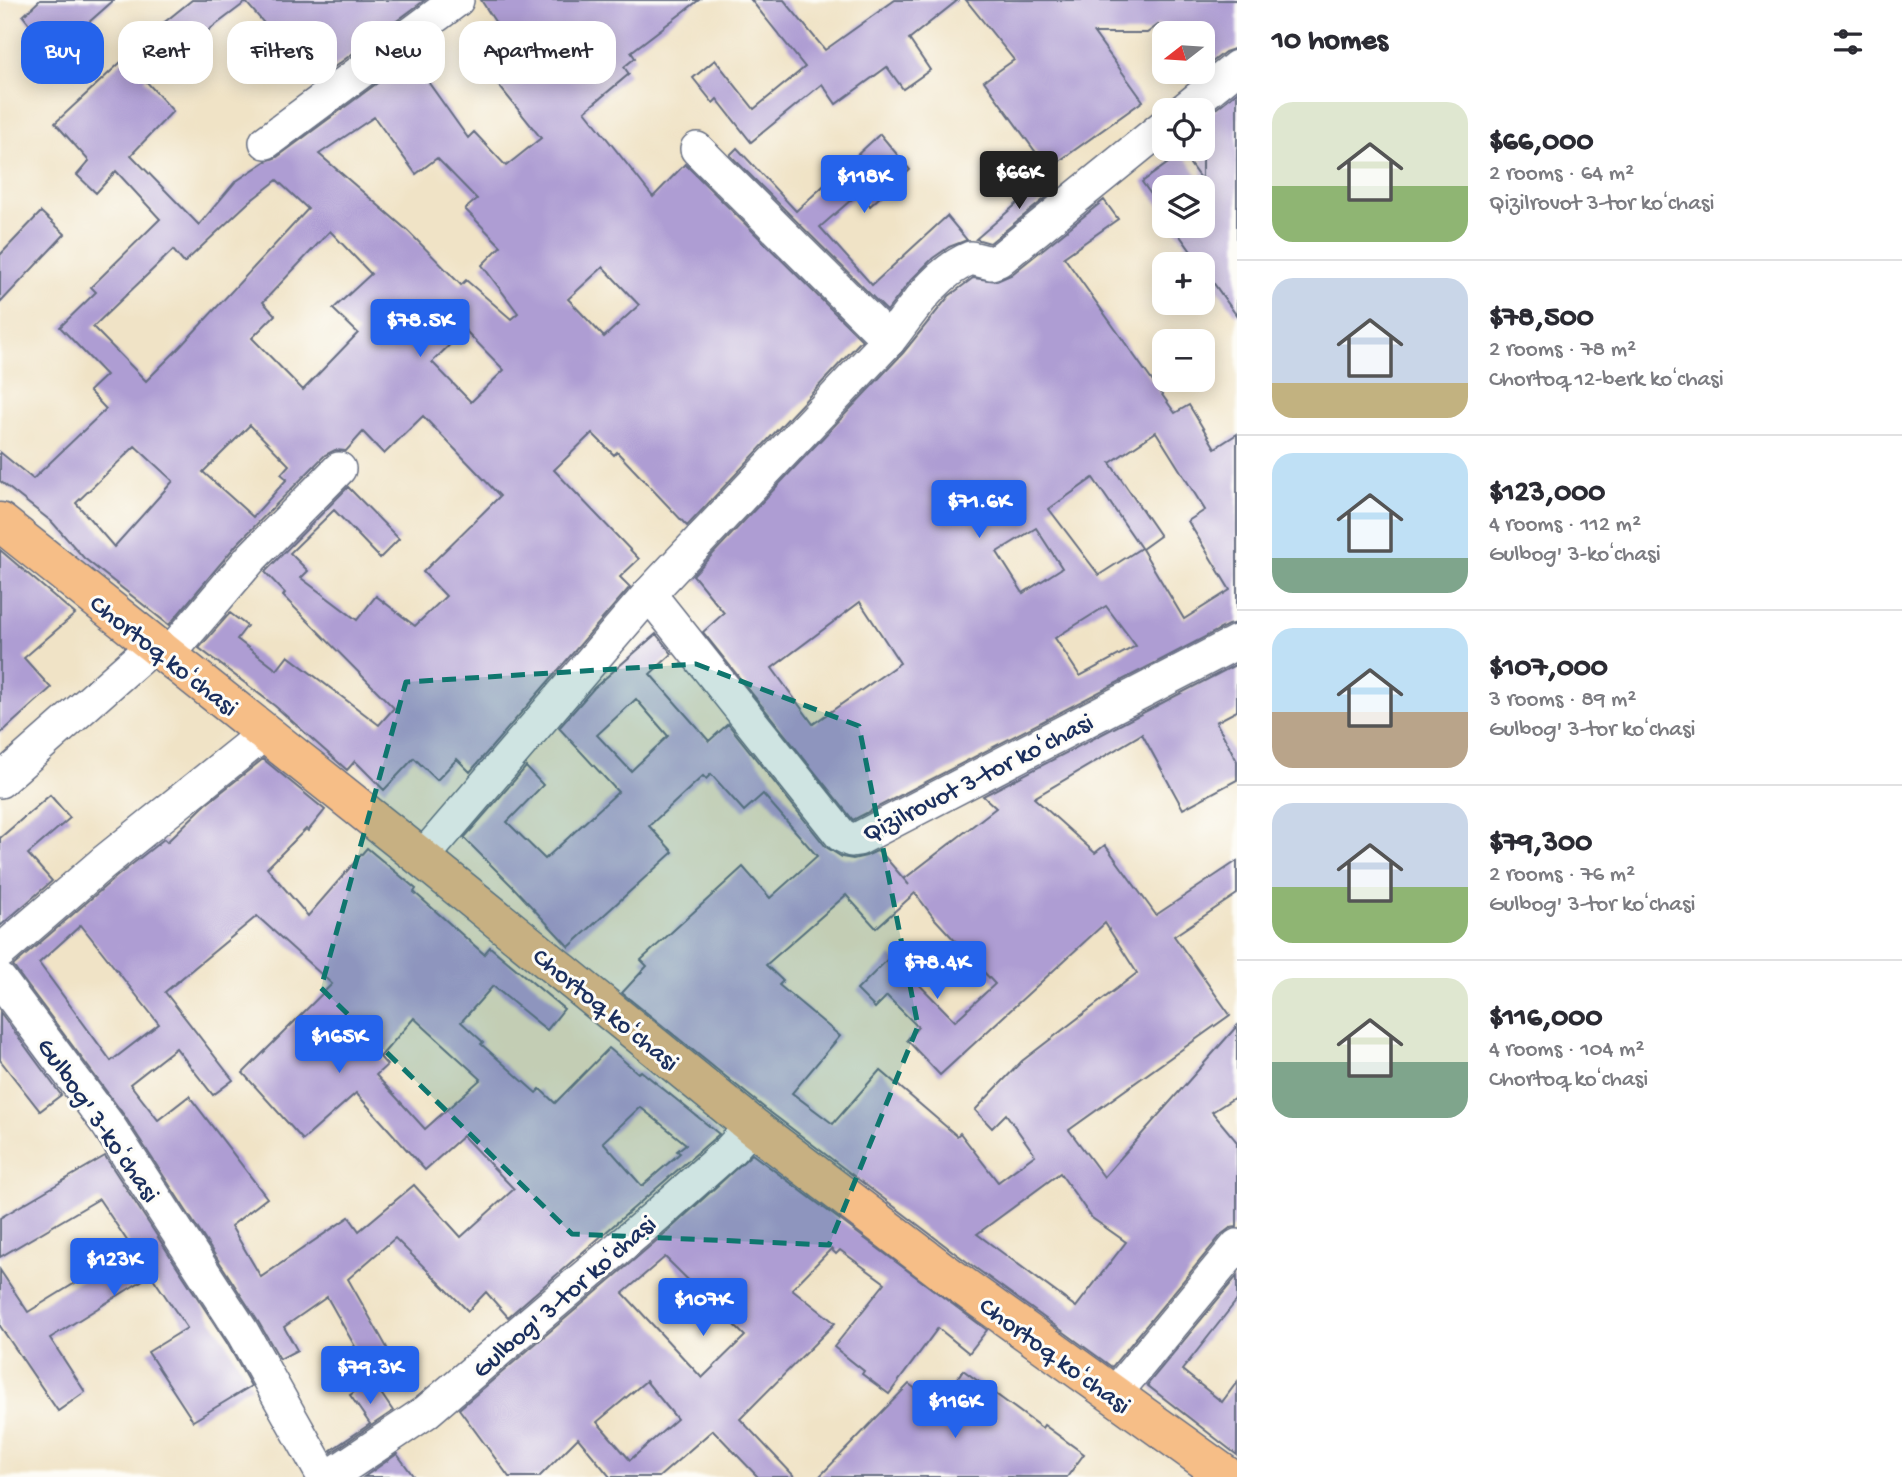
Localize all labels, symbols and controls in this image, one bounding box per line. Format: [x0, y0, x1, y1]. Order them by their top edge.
chip: Buy [21, 21, 104, 84]
chip: Rent [118, 21, 213, 84]
chip: Filters [227, 21, 337, 84]
chip: New [351, 21, 445, 84]
chip: Apartment [459, 21, 616, 84]
north arrow [1152, 21, 1214, 84]
map controls [1152, 21, 1215, 392]
icon: filters [1829, 23, 1867, 61]
text: 10 homes [1272, 25, 1388, 60]
button: locate [1152, 98, 1215, 161]
text: $66,000 [1489, 126, 1593, 161]
icon: home [1328, 130, 1412, 214]
pin: $66K [978, 152, 1060, 211]
pin: $118K [815, 156, 913, 215]
text: $66K [996, 160, 1042, 187]
text: 2 rooms · 64 m² [1489, 161, 1634, 188]
text: $118K [837, 164, 891, 191]
button: layers [1152, 175, 1215, 238]
text: Qizilrovot 3-tor koʻchasi [1489, 191, 1714, 218]
button: + [1152, 252, 1215, 315]
pin: $78.5K [363, 300, 477, 359]
text: $78,500 [1489, 302, 1594, 337]
icon: home [1328, 306, 1412, 390]
text: $78.5K [387, 308, 453, 335]
button: − [1152, 329, 1215, 392]
text: 2 rooms · 78 m² [1489, 337, 1636, 364]
text: Chortoq 12-berk koʻchasi [1489, 367, 1724, 394]
text: $123,000 [1489, 477, 1605, 512]
pin: $71.6K [922, 480, 1036, 540]
icon: home [1328, 481, 1412, 565]
text: $71.6K [947, 489, 1011, 516]
text: 4 rooms · 112 m² [1489, 512, 1641, 539]
text: Gulbog' 3-koʻchasi [1489, 542, 1661, 569]
street label: Chortoq koʻchasi [82, 590, 243, 725]
text: $107,000 [1489, 652, 1608, 687]
icon: home [1328, 656, 1412, 740]
text: 3 rooms · 89 m² [1489, 687, 1636, 714]
street label: Qizilrovot 3-tor koʻchasi [858, 708, 1100, 852]
text: Gulbog' 3-tor koʻchasi [1489, 717, 1696, 744]
text: $79,300 [1489, 827, 1592, 862]
icon: home [1328, 831, 1412, 915]
text: 2 rooms · 76 m² [1489, 862, 1635, 889]
text: Gulbog' 3-tor koʻchasi [1489, 892, 1696, 919]
pin: $78.4K [880, 942, 994, 1001]
street label: Chortoq koʻchasi [525, 943, 684, 1080]
text: $78.4K [904, 950, 970, 977]
text: $116,000 [1489, 1002, 1602, 1037]
icon: home [1328, 1006, 1412, 1090]
pin: $165K [290, 1016, 388, 1075]
text: $165K [311, 1024, 367, 1051]
street label: Gulbog' 3-koʻchasi [28, 1033, 165, 1210]
text: 4 rooms · 104 m² [1489, 1037, 1644, 1064]
text: Chortoq koʻchasi [1489, 1067, 1648, 1094]
street label: Gulbog' 3-tor koʻchasi [468, 1210, 664, 1387]
pin: $123K [65, 1238, 163, 1298]
text: $123K [86, 1247, 142, 1274]
pin: $107K [654, 1278, 752, 1338]
text: $107K [674, 1287, 732, 1314]
street label: Chortoq koʻchasi [971, 1292, 1135, 1423]
pin: $79.3K [313, 1346, 427, 1406]
text: $79.3K [337, 1355, 403, 1382]
pin: $116K [906, 1380, 1004, 1440]
text: $116K [928, 1389, 982, 1416]

